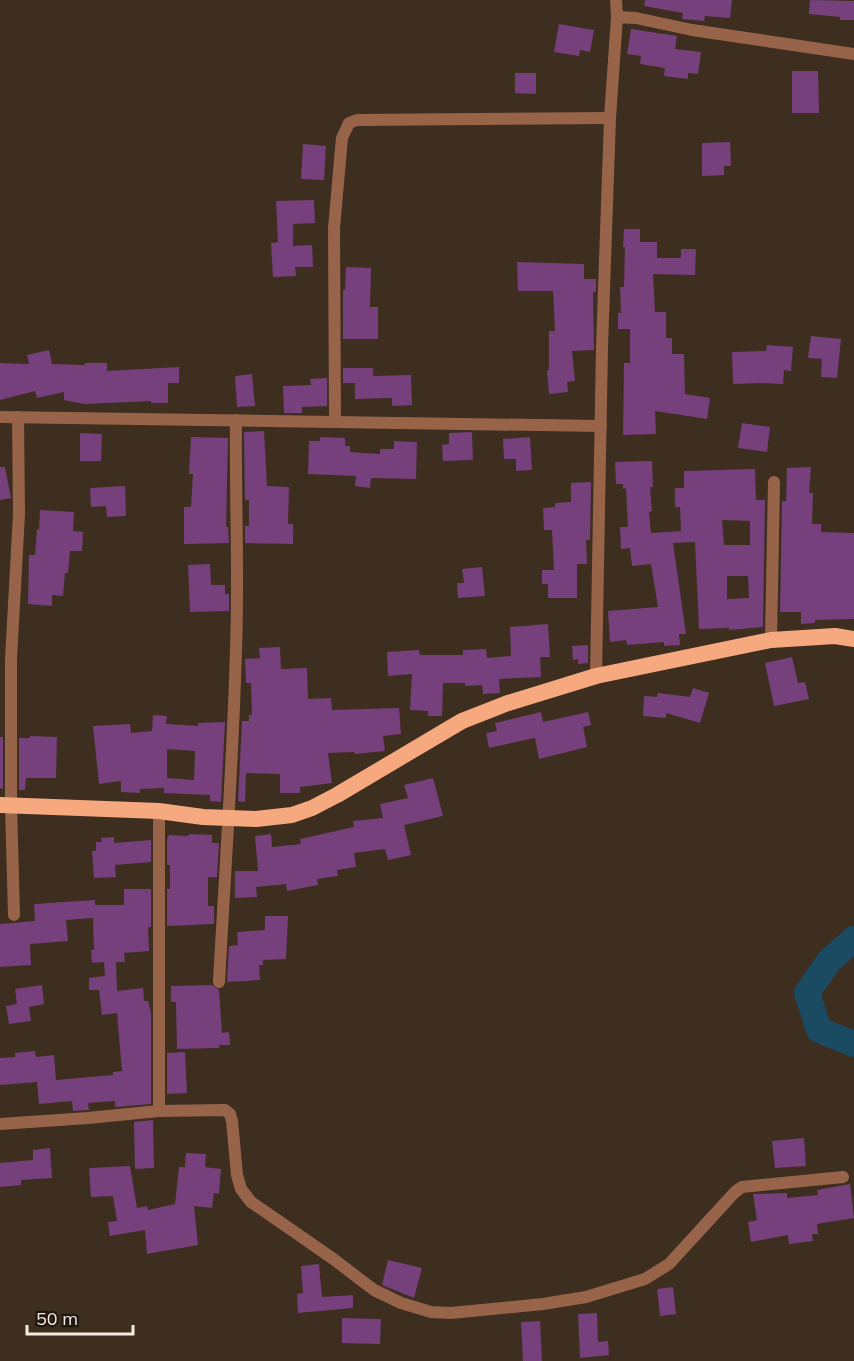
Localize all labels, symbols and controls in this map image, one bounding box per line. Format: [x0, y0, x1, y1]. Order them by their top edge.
scale bar [27, 1298, 134, 1336]
text: 50 m [36, 1307, 78, 1330]

